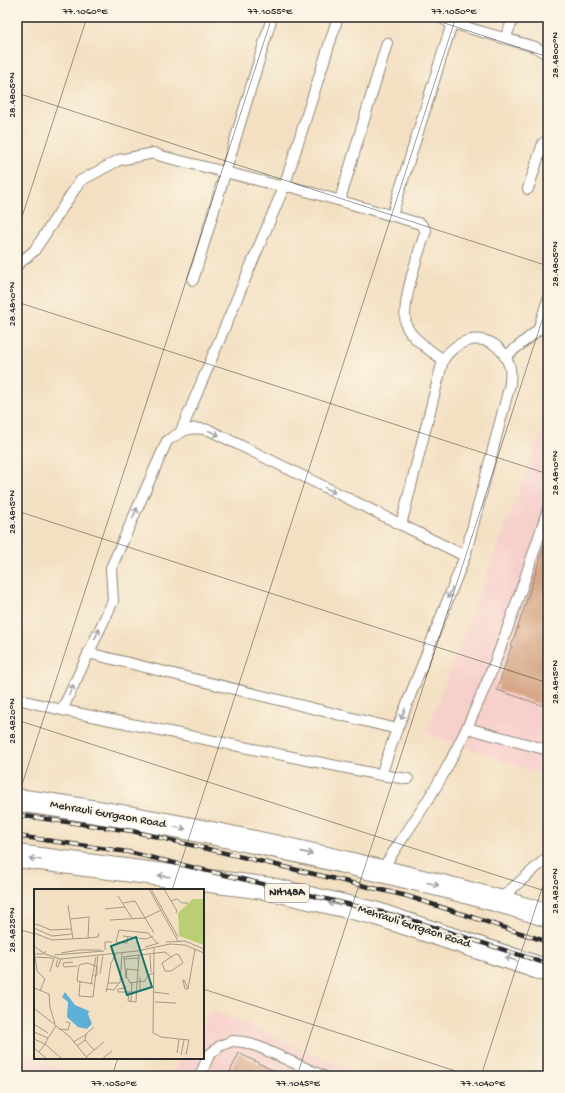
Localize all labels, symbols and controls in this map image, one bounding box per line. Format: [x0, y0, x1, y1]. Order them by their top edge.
text: 77.1060°E [62, 6, 108, 18]
text: 77.1055°E [247, 6, 293, 18]
text: 77.1050°E [431, 6, 477, 18]
text: 28.4800°N [550, 31, 562, 78]
text: 28.4805°N [7, 72, 19, 118]
text: 28.4805°N [550, 241, 562, 287]
text: 28.4810°N [7, 281, 19, 326]
one-way arrow [207, 430, 219, 437]
text: 28.4810°N [550, 450, 562, 495]
one-way arrow [324, 487, 336, 494]
text: 28.4815°N [7, 490, 19, 534]
one-way arrow [132, 508, 139, 520]
one-way arrow [446, 586, 454, 598]
one-way arrow [94, 628, 101, 640]
text: 28.4815°N [550, 660, 562, 704]
one-way arrow [68, 684, 75, 696]
text: 28.4820°N [7, 698, 19, 744]
one-way arrow [398, 707, 406, 719]
street label: Mehrauli Gurgaon Road [49, 798, 168, 832]
one-way arrow [173, 824, 186, 832]
one-way arrow [300, 850, 313, 858]
one-way arrow [29, 855, 42, 863]
text: 28.4820°N [550, 868, 562, 914]
one-way arrow [158, 872, 171, 879]
one-way arrow [427, 880, 440, 888]
road number: NH148A [265, 884, 309, 902]
inset map [34, 889, 204, 1059]
one-way arrow [327, 899, 340, 907]
street label: Mehrauli Gurgaon Road [356, 902, 473, 952]
text: 28.4825°N [7, 907, 19, 952]
one-way arrow [505, 955, 518, 962]
text: 77.1050°E [91, 1078, 137, 1090]
text: 77.1045°E [275, 1078, 321, 1090]
text: 77.1040°E [460, 1078, 506, 1090]

